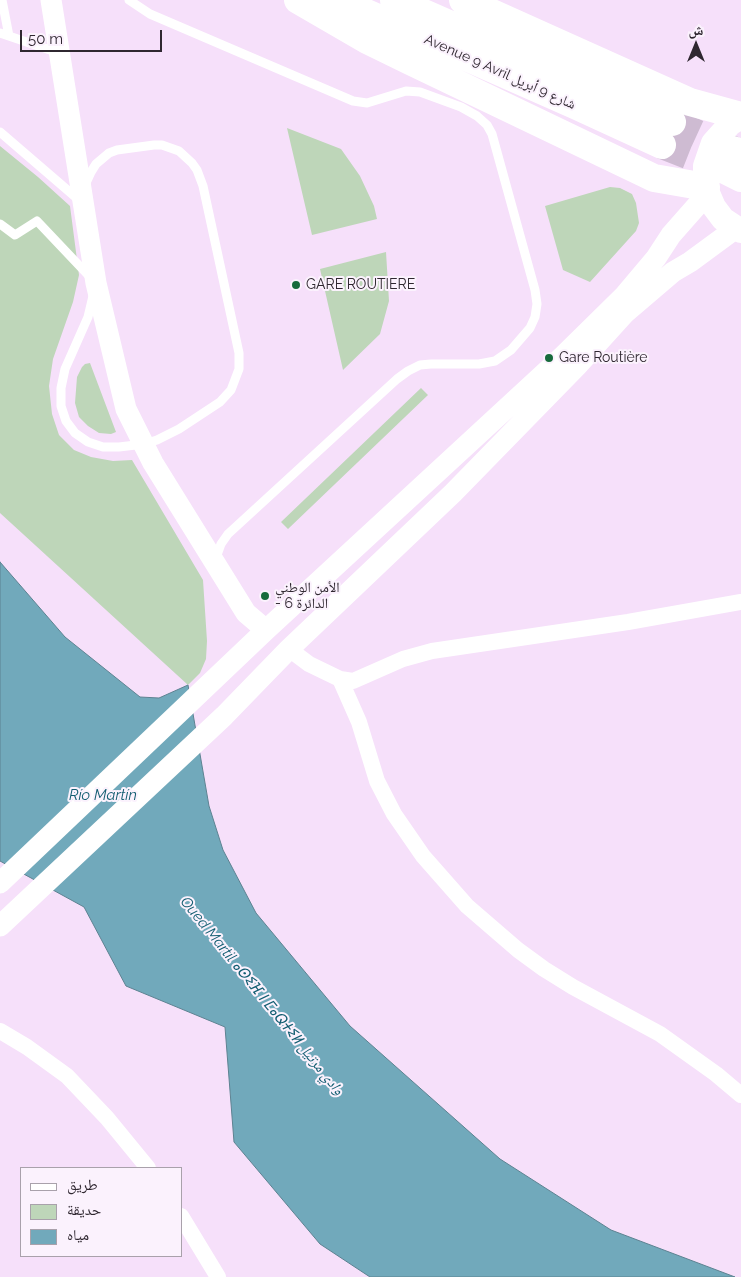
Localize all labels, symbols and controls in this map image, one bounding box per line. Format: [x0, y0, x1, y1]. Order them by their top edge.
scale bar [22, 20, 165, 52]
north arrow [671, 20, 721, 70]
text: ش [689, 22, 703, 38]
text: 50 m [28, 30, 63, 48]
street label: Avenue 9 Avril شارع 9 أبريل [422, 31, 578, 113]
place label: GARE ROUTIERE [306, 277, 415, 293]
marker: GARE ROUTIERE [290, 279, 302, 291]
place label: Gare Routière [559, 350, 648, 366]
marker: Gare Routière [543, 352, 555, 364]
place label: الأمن الوطني - الدائرة 6 [275, 580, 340, 612]
marker: الأمن الوطني - الدائرة 6 [259, 590, 271, 602]
water label: Río Martín [69, 786, 137, 804]
water label: Oued Martil ⴰⵙⵉⴼ ⵏ ⵎⴰⵕⵜⵉⵍ وادي مرتيل [176, 893, 348, 1099]
legend [20, 1167, 182, 1257]
text: طريق [67, 1176, 98, 1194]
text: حديقة [67, 1201, 101, 1219]
text: مياه [67, 1226, 89, 1244]

